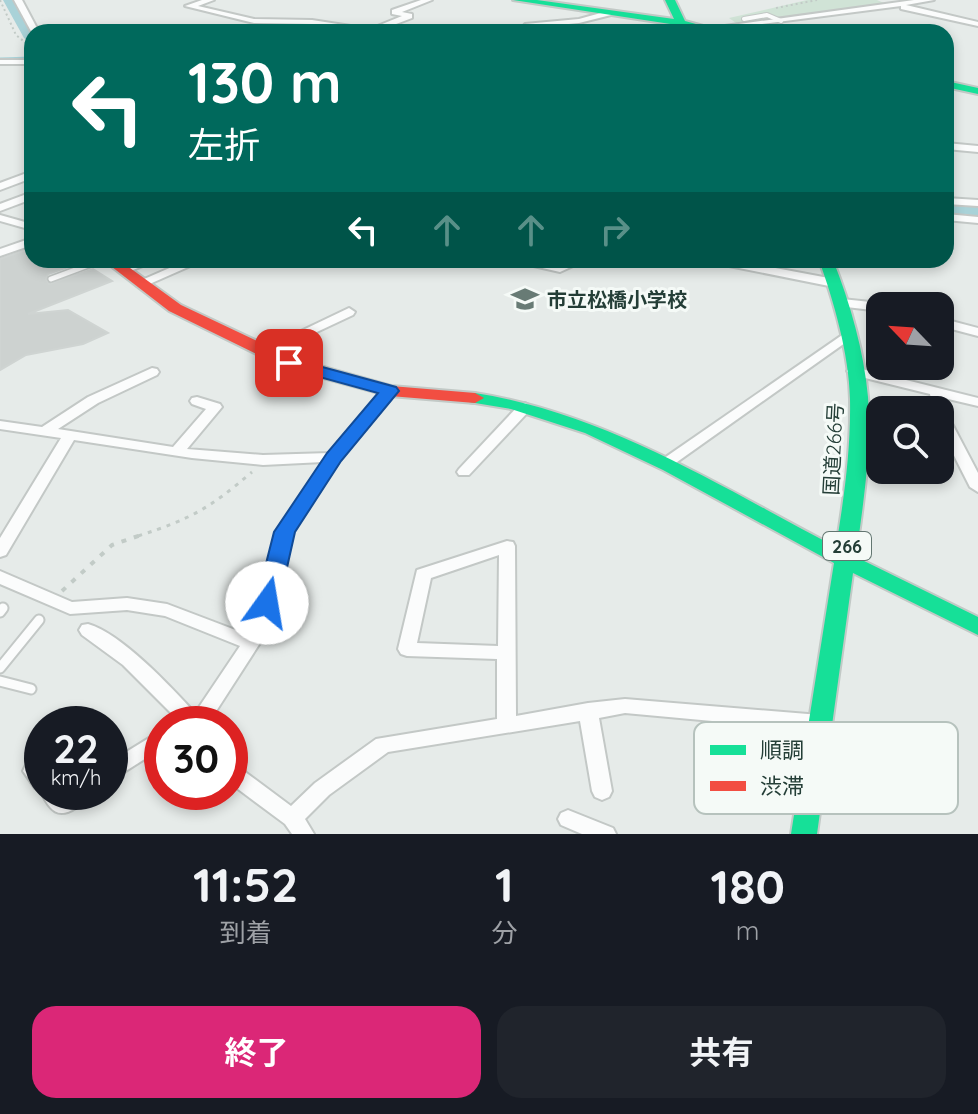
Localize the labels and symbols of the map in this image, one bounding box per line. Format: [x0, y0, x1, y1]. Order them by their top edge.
school or university icon: 市立松橋小学校 [510, 284, 540, 314]
place label: 市立松橋小学校 [547, 287, 687, 312]
north arrow [866, 292, 954, 380]
pin [255, 329, 323, 397]
street label: 国道266号 [818, 402, 848, 496]
road number: 266 [823, 532, 871, 560]
position arrow [225, 561, 309, 645]
speed limit sign: 30 [144, 706, 248, 810]
legend [694, 722, 958, 814]
text: 順調 [760, 736, 804, 764]
text: 渋滞 [760, 772, 804, 800]

